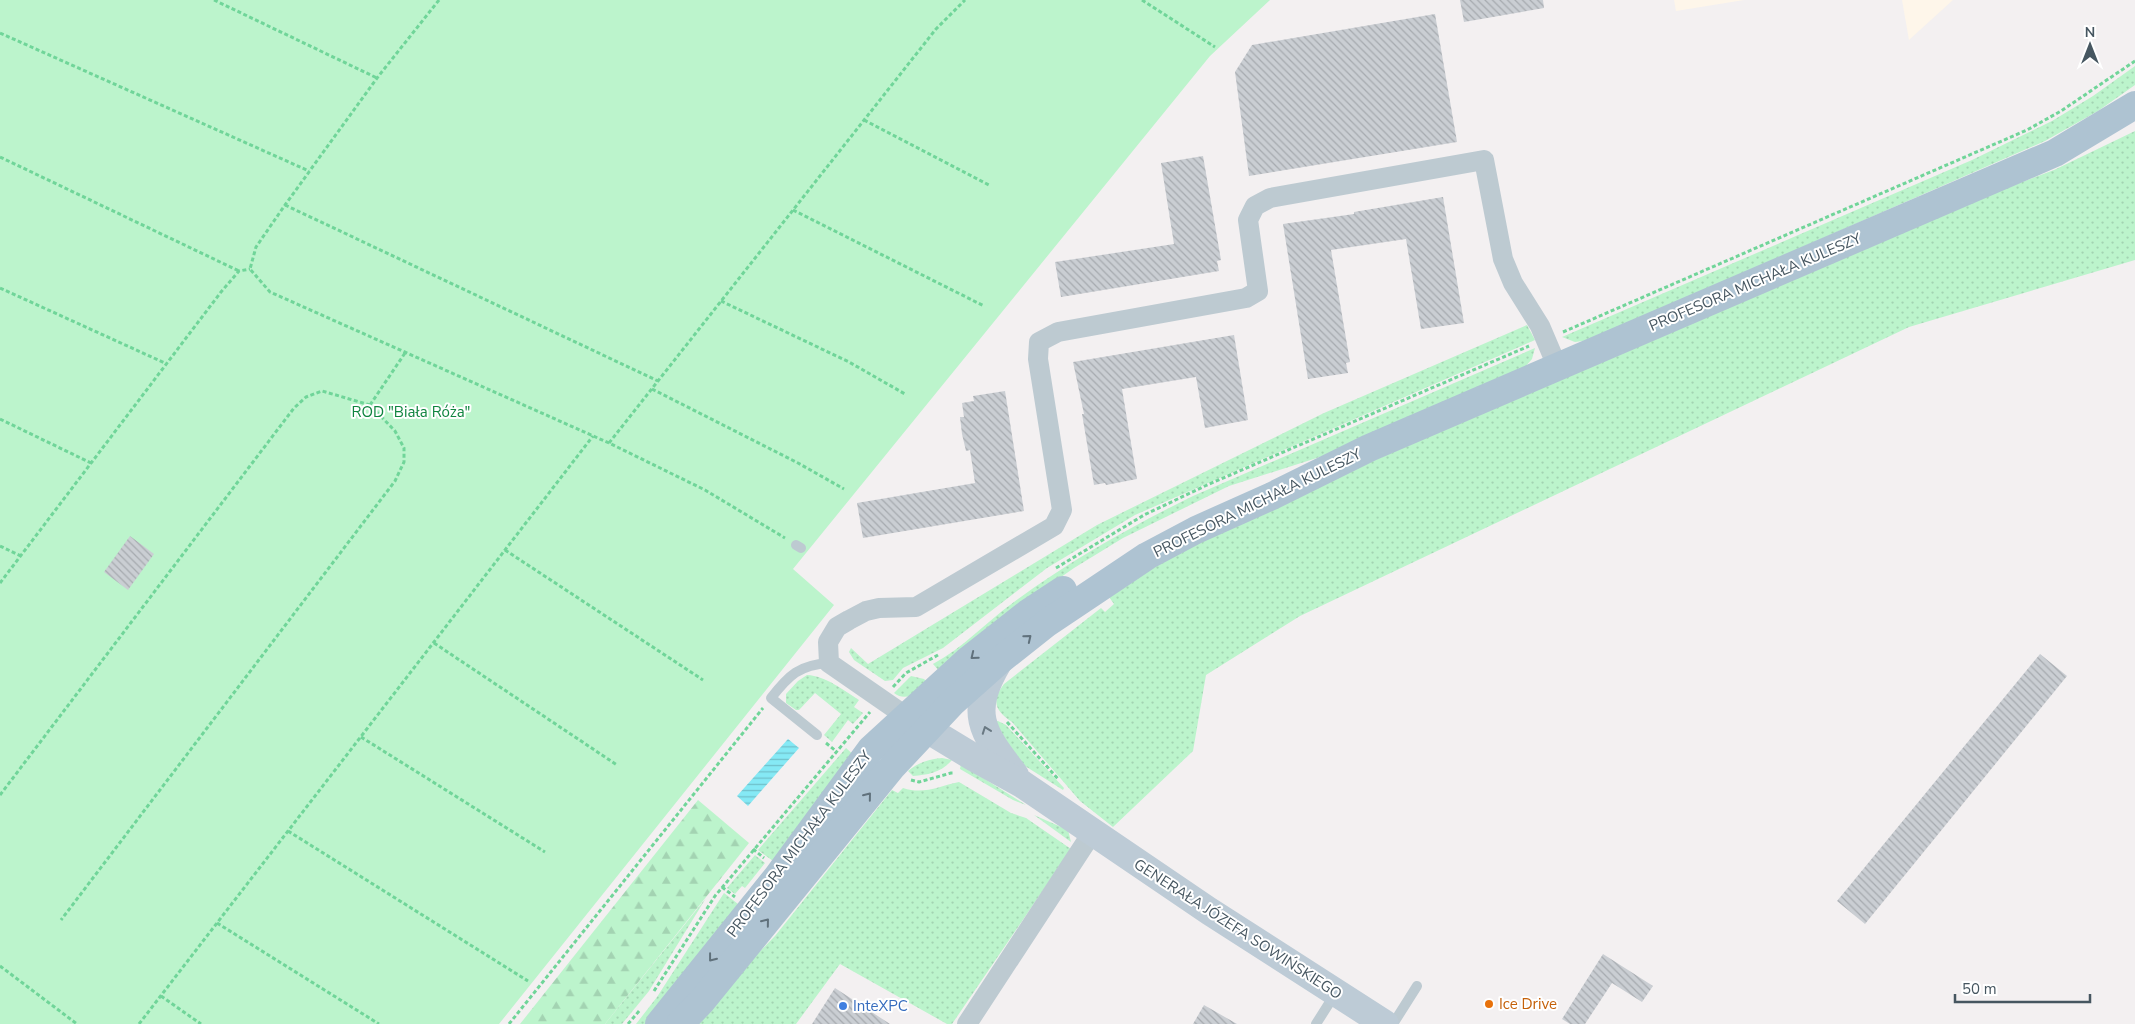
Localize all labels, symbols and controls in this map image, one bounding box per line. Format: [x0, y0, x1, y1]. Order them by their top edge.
north arrow [2065, 20, 2115, 70]
text: N [2085, 23, 2095, 42]
street label: PROFESORA MICHAŁA KULESZY [1646, 228, 1865, 336]
park label: ROD "Biała Róża" [352, 402, 470, 422]
street label: PROFESORA MICHAŁA KULESZY [1150, 443, 1365, 562]
one-way arrow [1023, 634, 1032, 643]
one-way arrow [971, 650, 980, 658]
one-way arrow [982, 726, 992, 735]
street label: PROFESORA MICHAŁA KULESZY [722, 746, 876, 941]
one-way arrow [862, 793, 870, 802]
street label: GENERAŁA JÓZEFA SOWIŃSKIEGO [1130, 853, 1346, 1004]
one-way arrow [760, 919, 769, 928]
one-way arrow [710, 952, 718, 961]
scale bar [1955, 972, 2090, 1004]
text: 50 m [1962, 979, 1997, 999]
place label: Ice Drive [1499, 994, 1557, 1014]
place label: InteXPC [853, 996, 908, 1016]
marker: Ice Drive [1483, 998, 1495, 1010]
marker: InteXPC [837, 1000, 849, 1012]

